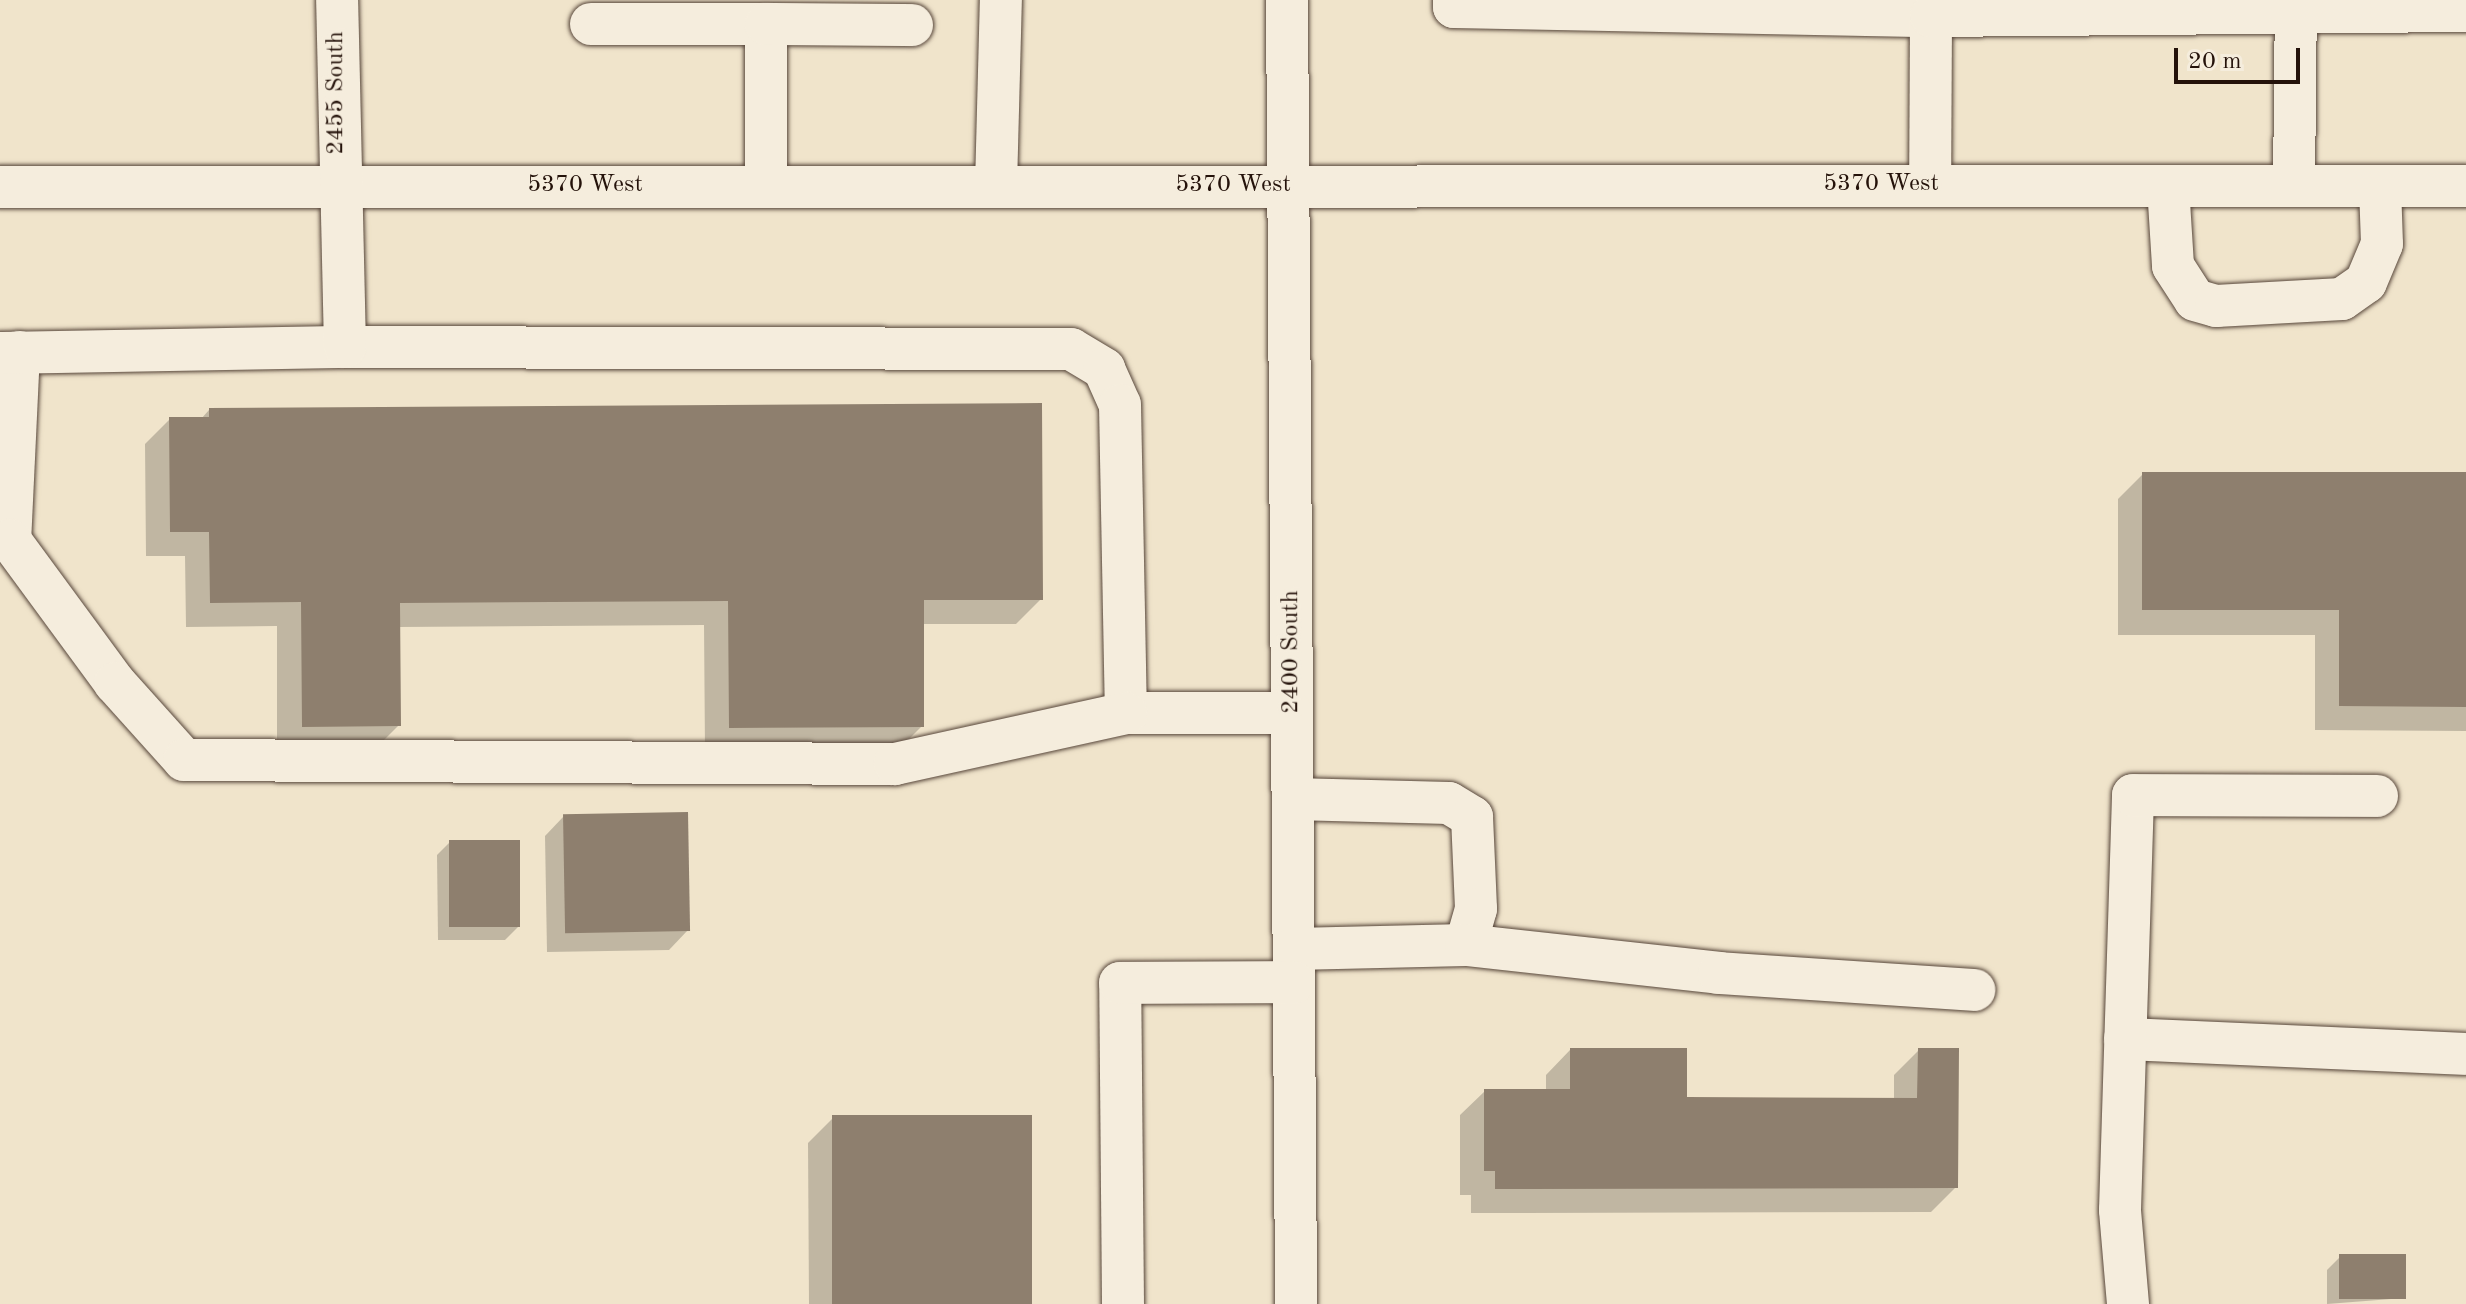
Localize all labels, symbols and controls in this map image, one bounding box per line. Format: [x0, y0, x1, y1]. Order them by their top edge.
street label: 2455 South [323, 31, 351, 155]
scale bar [2178, 32, 2304, 82]
text: 20 m [2188, 50, 2242, 74]
street label: 5370 West [1823, 171, 1939, 199]
street label: 5370 West [527, 172, 643, 200]
street label: 5370 West [1175, 172, 1291, 200]
street label: 2400 South [1278, 590, 1306, 714]

